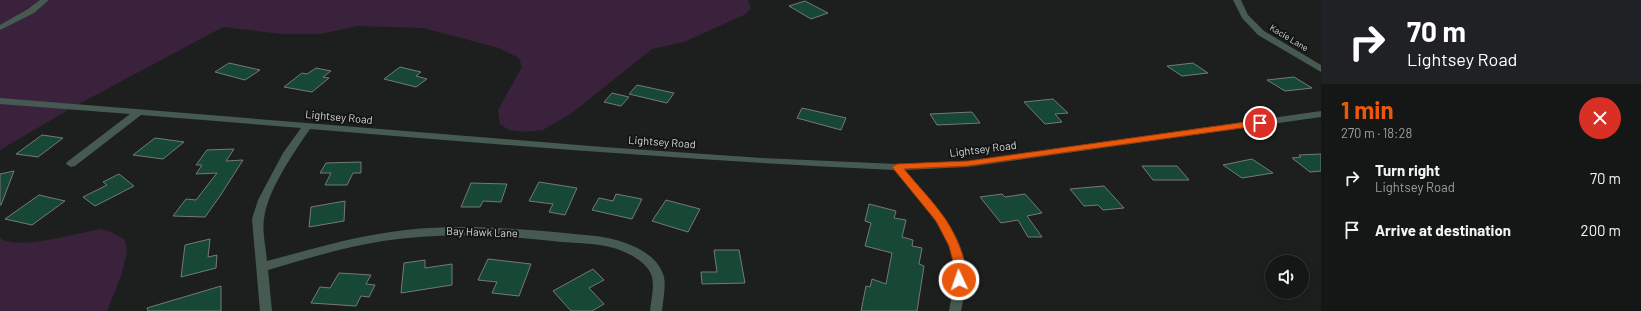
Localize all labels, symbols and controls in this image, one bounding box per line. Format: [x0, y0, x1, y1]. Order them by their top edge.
text: 70 m [1407, 14, 1466, 48]
icon: right [1341, 16, 1393, 68]
street label: Kacie Lane [1268, 22, 1311, 53]
text: Lightsey Road [1407, 48, 1517, 70]
text: 1 min [1341, 95, 1394, 124]
button: close [1579, 97, 1621, 139]
pin [1243, 106, 1277, 140]
street label: Lightsey Road [305, 107, 373, 126]
icon: arrive [1249, 112, 1271, 134]
text: 270 m · 18:28 [1341, 125, 1412, 141]
street label: Lightsey Road [628, 133, 696, 150]
street label: Lightsey Road [949, 138, 1017, 159]
text: Turn right [1375, 161, 1440, 179]
icon: right [1341, 167, 1363, 189]
text: 70 m [1590, 169, 1621, 187]
text: Lightsey Road [1375, 179, 1455, 195]
icon: arrive [1341, 219, 1363, 241]
text: Arrive at destination [1375, 221, 1511, 239]
text: 200 m [1581, 221, 1621, 239]
street label: Bay Hawk Lane [446, 224, 518, 239]
map controls [1265, 255, 1309, 299]
button: sound [1265, 255, 1309, 299]
position arrow [938, 259, 980, 301]

